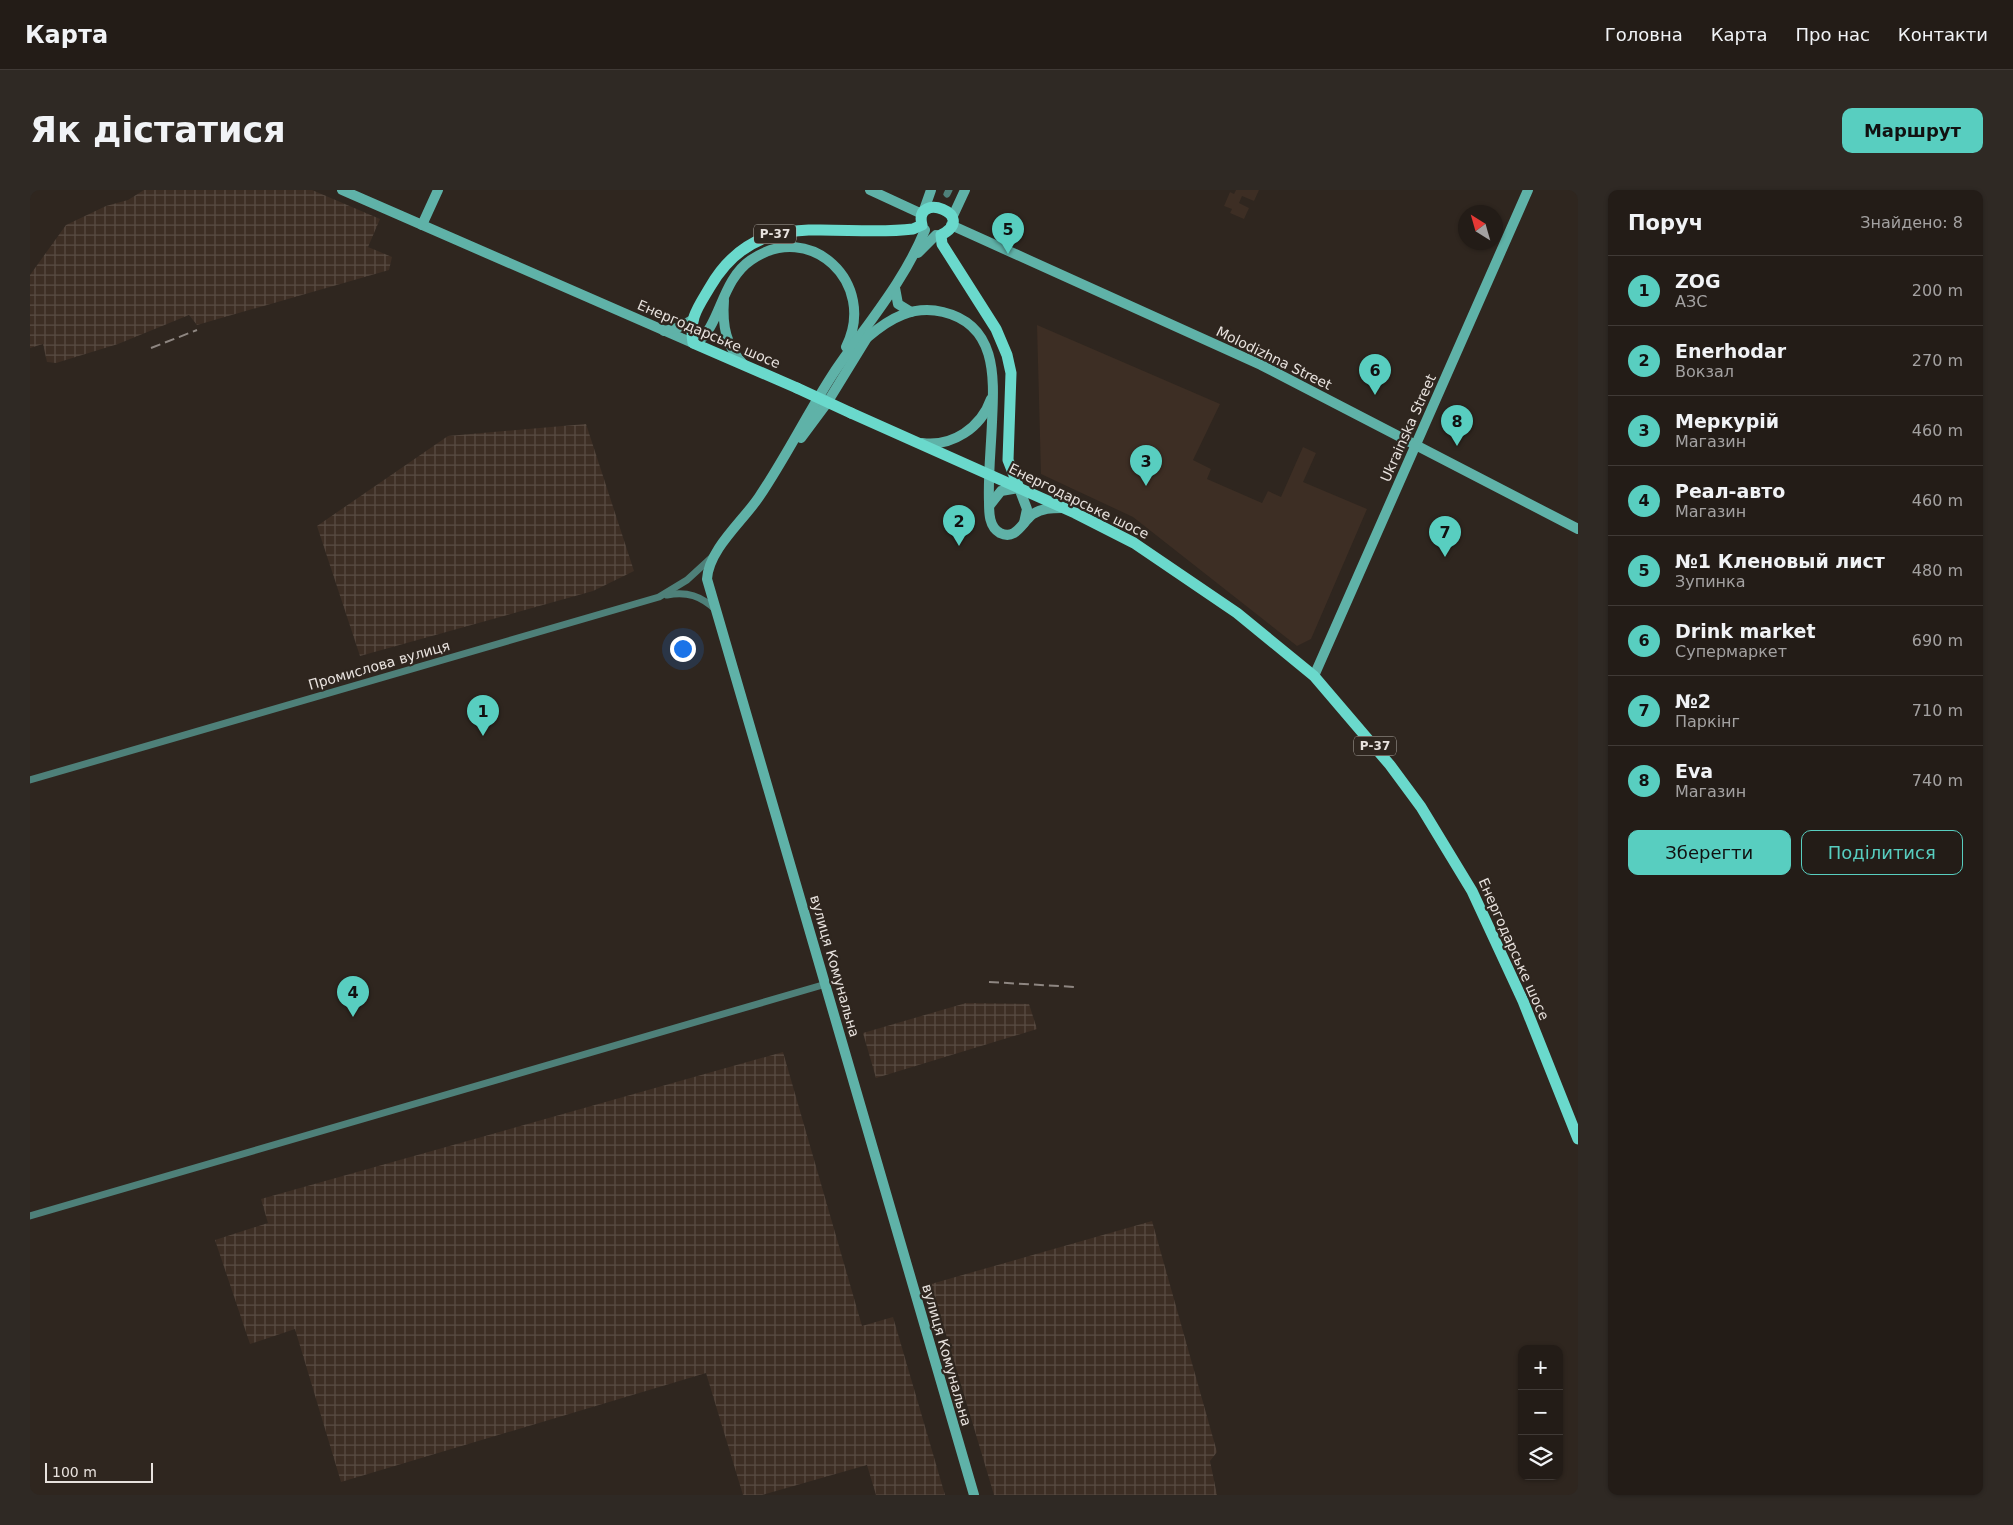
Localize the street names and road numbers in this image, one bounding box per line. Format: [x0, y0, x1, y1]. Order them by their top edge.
road number: Р-37 [754, 224, 796, 244]
street label: Енергодарське шосе [635, 297, 783, 371]
street label: Molodizhna Street [1214, 323, 1335, 393]
street label: Ukrainska Street [1377, 371, 1439, 484]
street label: Енергодарське шосе [1006, 460, 1152, 542]
street label: Промислова вулиця [306, 637, 452, 693]
road number: Р-37 [1354, 736, 1396, 756]
street label: Енергодарське шосе [1475, 876, 1553, 1022]
street label: вулиця Комунальна [807, 893, 863, 1039]
street label: вулиця Комунальна [919, 1282, 975, 1428]

